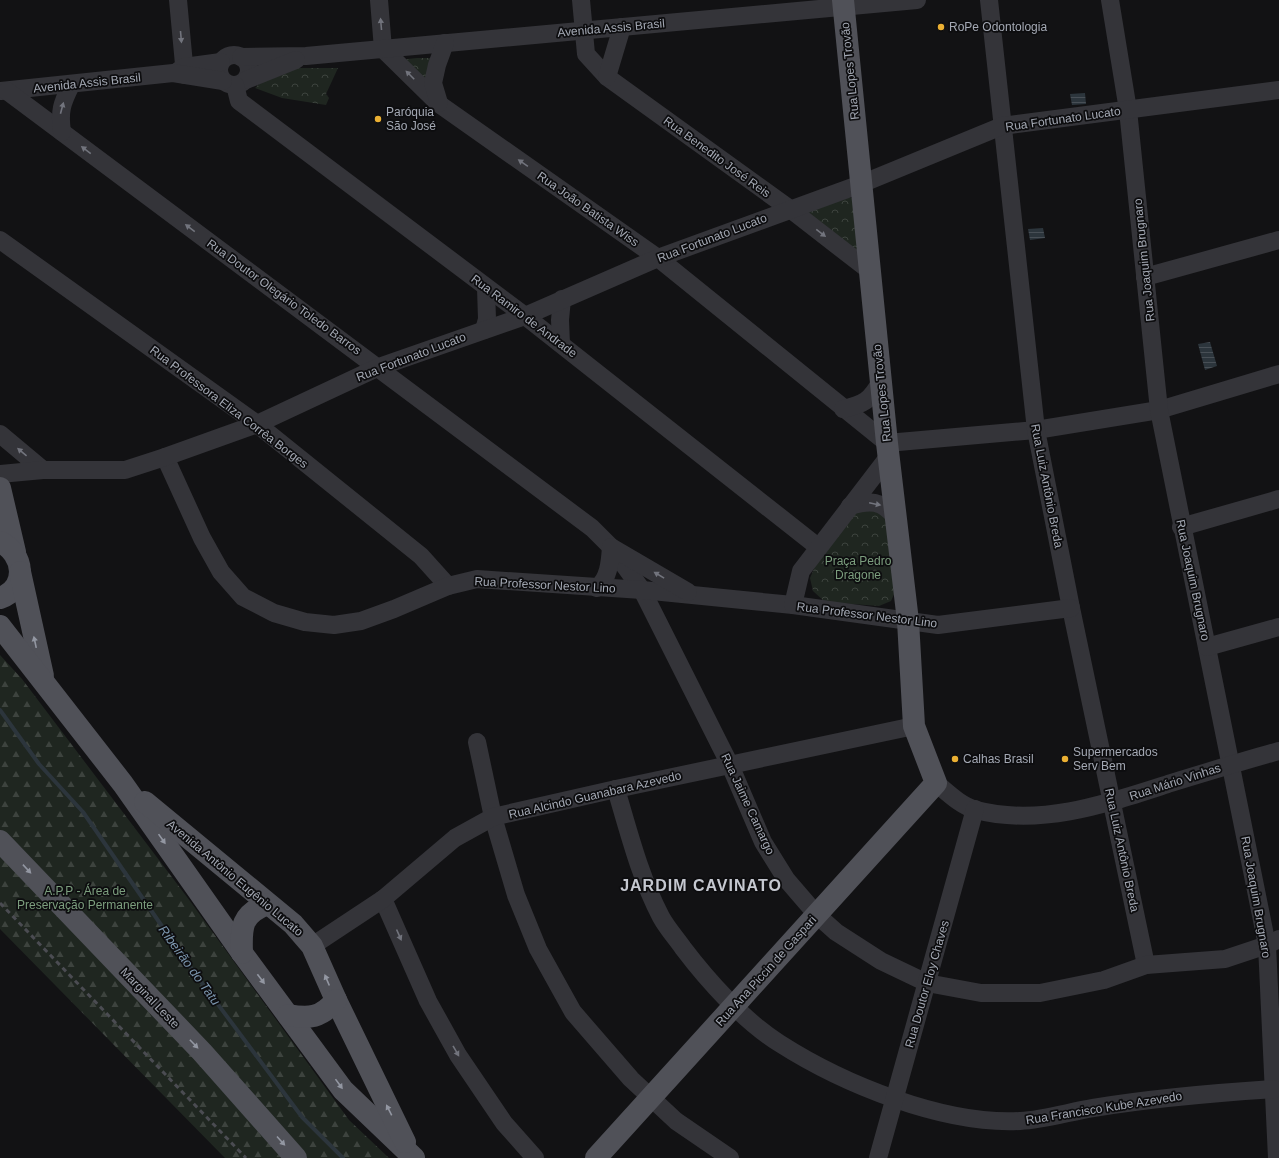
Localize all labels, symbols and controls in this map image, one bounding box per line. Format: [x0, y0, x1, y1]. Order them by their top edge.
street label: Avenida Assis Brasil [557, 16, 665, 40]
one-way arrow [378, 18, 384, 30]
place label: RoPe Odontologia [949, 20, 1047, 34]
street label: Rua Lopes Trovão [838, 21, 862, 120]
marker: RoPe Odontologia [936, 22, 946, 32]
one-way arrow [178, 31, 185, 43]
street label: Avenida Assis Brasil [33, 70, 141, 96]
one-way arrow [405, 70, 415, 80]
one-way arrow [59, 101, 65, 114]
street label: Rua Fortunato Lucato [1005, 104, 1122, 134]
place label: Paróquia São José [386, 105, 436, 133]
street label: Rua Benedito José Reis [661, 113, 773, 201]
marker: Paróquia São José [373, 114, 383, 124]
one-way arrow [81, 146, 91, 154]
one-way arrow [518, 159, 528, 167]
street label: Rua João Batista Wiss [535, 169, 641, 249]
street label: Rua Joaquim Brugnaro [1131, 198, 1157, 322]
street label: Rua Fortunato Lucato [655, 211, 769, 265]
one-way arrow [185, 223, 196, 232]
one-way arrow [815, 229, 826, 238]
street label: Rua Doutor Olegário Toledo Barros [204, 236, 364, 358]
street label: Rua Ramiro de Andrade [468, 272, 580, 361]
street label: Rua Fortunato Lucato [354, 330, 468, 384]
street label: Rua Professora Eliza Corrêa Borges [147, 343, 311, 471]
street label: Rua Lopes Trovão [870, 343, 894, 442]
street label: Rua Luiz Antônio Breda [1028, 423, 1066, 550]
one-way arrow [16, 448, 27, 457]
one-way arrow [869, 501, 881, 507]
street label: Rua Joaquim Brugnaro [1173, 518, 1213, 642]
park label: Praça Pedro Dragone [825, 554, 892, 582]
one-way arrow [653, 571, 664, 578]
street label: Rua Professor Nestor Lino [474, 574, 616, 596]
street label: Rua Professor Nestor Lino [796, 599, 938, 631]
one-way arrow [32, 636, 38, 648]
place label: Supermercados Serv Bem [1073, 745, 1158, 773]
street label: Rua Jaime Camargo [718, 751, 778, 857]
place label: Calhas Brasil [963, 752, 1034, 766]
marker: Calhas Brasil [950, 754, 960, 764]
marker: Supermercados Serv Bem [1060, 754, 1070, 764]
street label: Rua Mário Vinhas [1128, 761, 1222, 803]
street label: Rua Alcindo Guanabara Azevedo [507, 768, 683, 822]
street label: Rua Luiz Antônio Breda [1102, 787, 1142, 913]
street label: Avenida Antônio Eugênio Lucato [164, 817, 306, 939]
one-way arrow [158, 834, 166, 844]
street label: Rua Joaquim Brugnaro [1238, 835, 1274, 959]
one-way arrow [22, 864, 32, 874]
district label: JARDIM CAVINATO [620, 877, 782, 894]
park label: A.P.P - Área de Preservação Permanente [17, 883, 153, 912]
street label: Rua Ana Piccin de Gaspari [713, 913, 819, 1029]
street label: Rua Doutor Eloy Chaves [902, 919, 952, 1049]
water label: Ribeirão do Tatu [156, 922, 224, 1008]
one-way arrow [396, 929, 402, 940]
street label: Marginal Leste [118, 965, 183, 1031]
one-way arrow [257, 974, 265, 985]
one-way arrow [324, 975, 330, 986]
one-way arrow [189, 1039, 199, 1049]
one-way arrow [452, 1045, 459, 1057]
one-way arrow [334, 1078, 343, 1089]
street label: Rua Francisco Kube Azevedo [1025, 1089, 1183, 1127]
one-way arrow [386, 1104, 392, 1116]
one-way arrow [276, 1136, 286, 1146]

